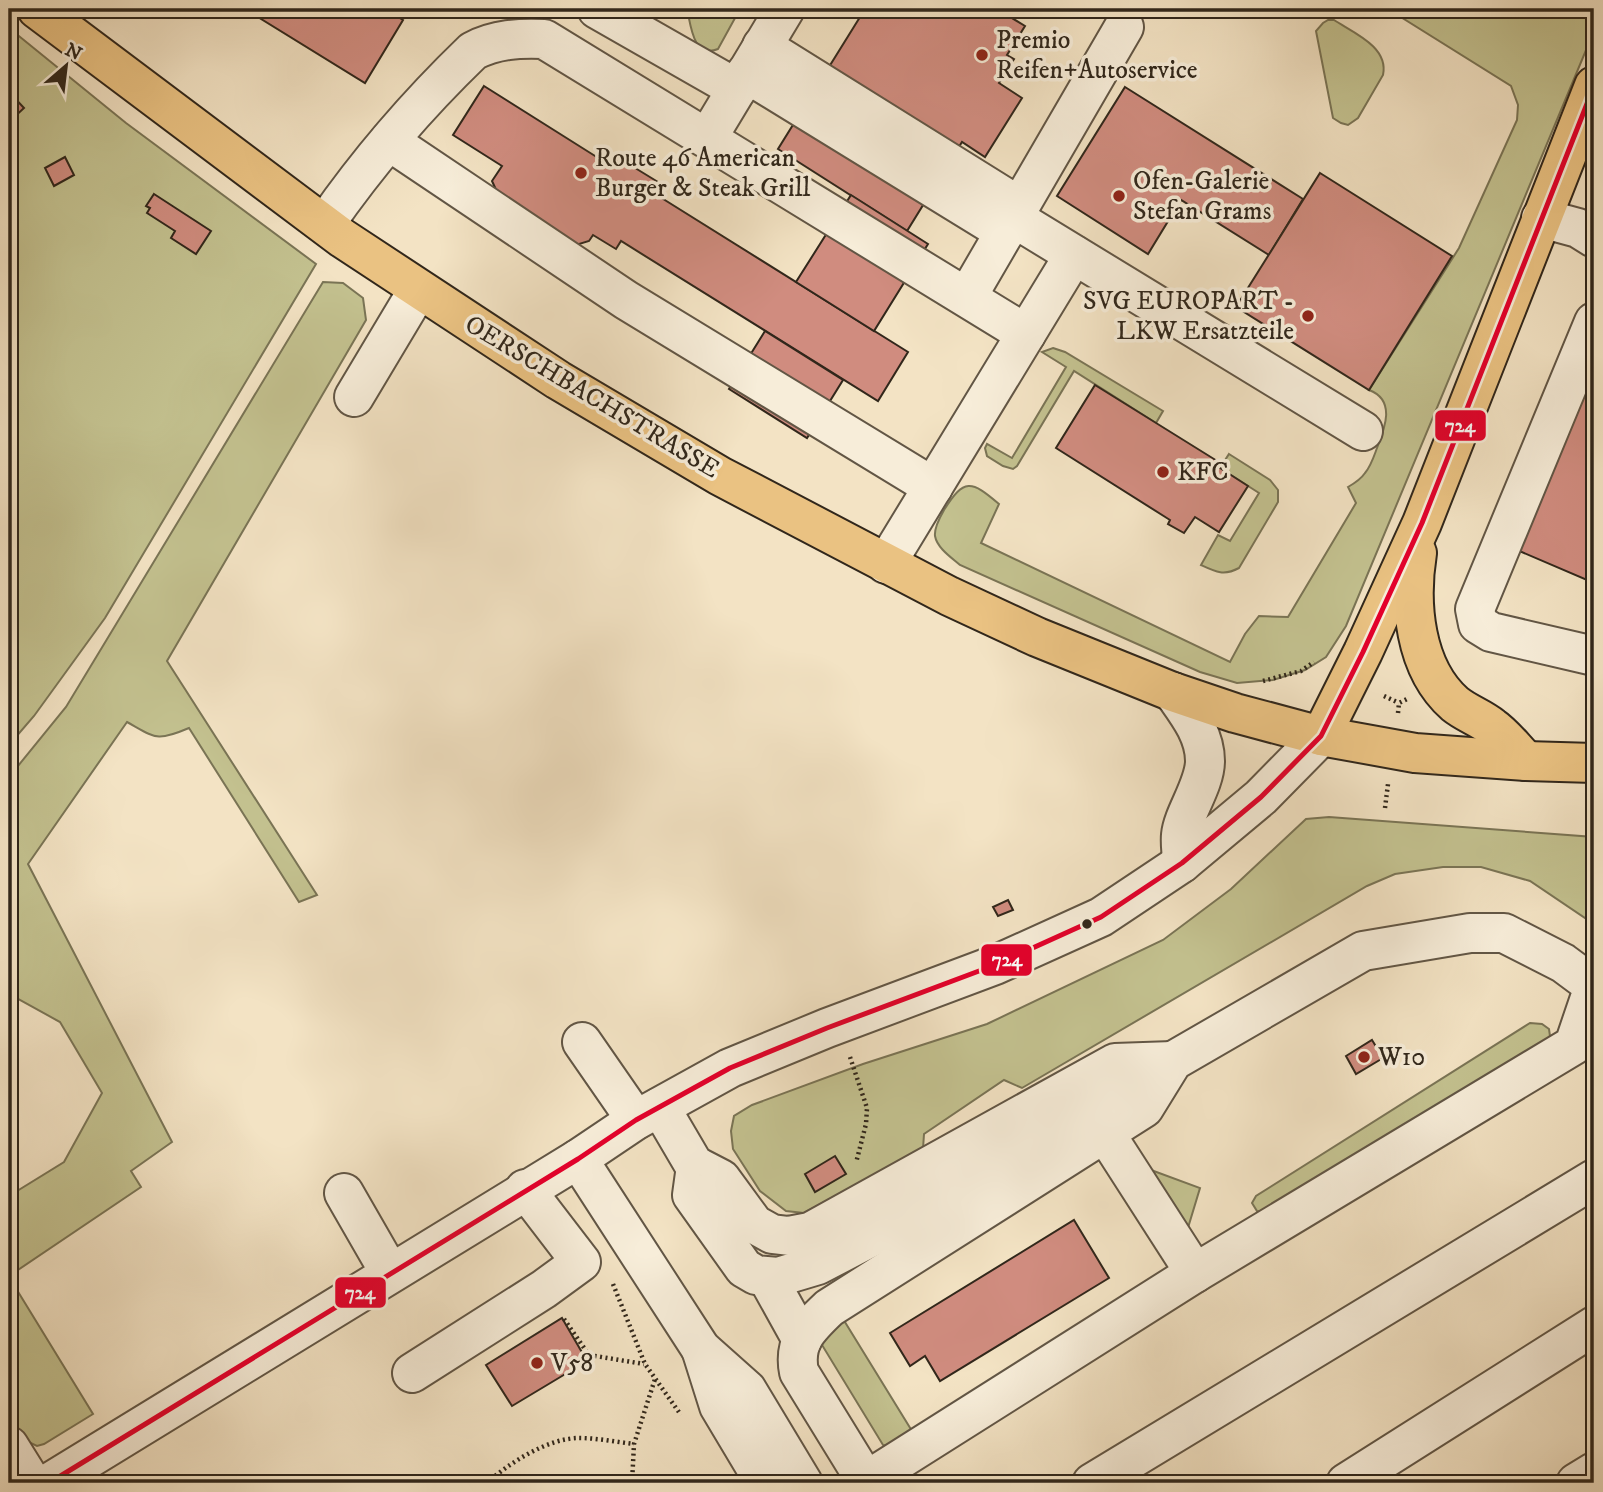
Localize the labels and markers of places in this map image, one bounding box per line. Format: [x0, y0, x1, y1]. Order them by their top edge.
place label: Premio Reifen+Autoservice [996, 24, 1198, 87]
marker: Premio Reifen+Autoservice [974, 47, 990, 63]
place label: Route 46 American Burger & Steak Grill [595, 142, 811, 205]
marker: Route 46 American Burger & Steak Grill [573, 165, 589, 181]
place label: Ofen-Galerie Stefan Grams [1133, 165, 1271, 228]
marker: Ofen-Galerie Stefan Grams [1111, 188, 1127, 204]
place label: SVG EUROPART - LKW Ersatzteile [1083, 285, 1294, 348]
marker: SVG EUROPART - LKW Ersatzteile [1300, 308, 1316, 324]
place label: KFC [1177, 456, 1229, 489]
marker: KFC [1155, 464, 1171, 480]
unlabelled marker [1080, 917, 1094, 931]
place label: W10 [1377, 1041, 1425, 1074]
marker: W10 [1356, 1049, 1372, 1065]
place label: V58 [550, 1347, 593, 1380]
marker: V58 [529, 1355, 545, 1371]

